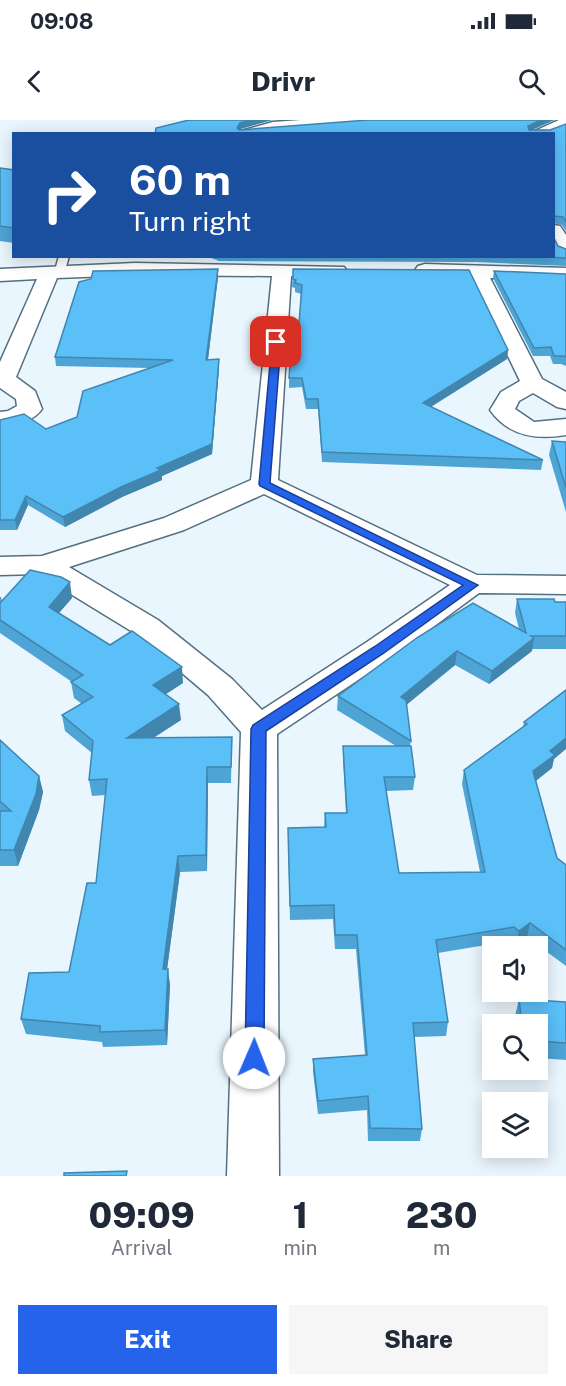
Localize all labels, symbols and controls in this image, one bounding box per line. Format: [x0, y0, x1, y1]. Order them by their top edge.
text: 09:08 [30, 8, 93, 34]
icon: back [18, 65, 51, 98]
text: Drivr [251, 65, 315, 97]
icon: search [515, 65, 548, 98]
text: 60 m [129, 155, 231, 204]
icon: right [30, 156, 108, 234]
text: Turn right [129, 205, 252, 237]
pin [250, 316, 301, 367]
icon: arrive [259, 325, 292, 358]
map controls [482, 936, 548, 1158]
button: sound [482, 936, 548, 1002]
button: search [482, 1014, 548, 1080]
position arrow [222, 1026, 286, 1090]
button: layers [482, 1092, 548, 1158]
text: 09:09 [89, 1194, 195, 1236]
text: 1 [292, 1194, 308, 1236]
text: 230 [406, 1194, 477, 1236]
text: Arrival [111, 1236, 173, 1260]
text: min [283, 1236, 317, 1260]
text: m [433, 1236, 450, 1260]
button: Exit [18, 1305, 277, 1374]
button: Share [289, 1305, 548, 1374]

